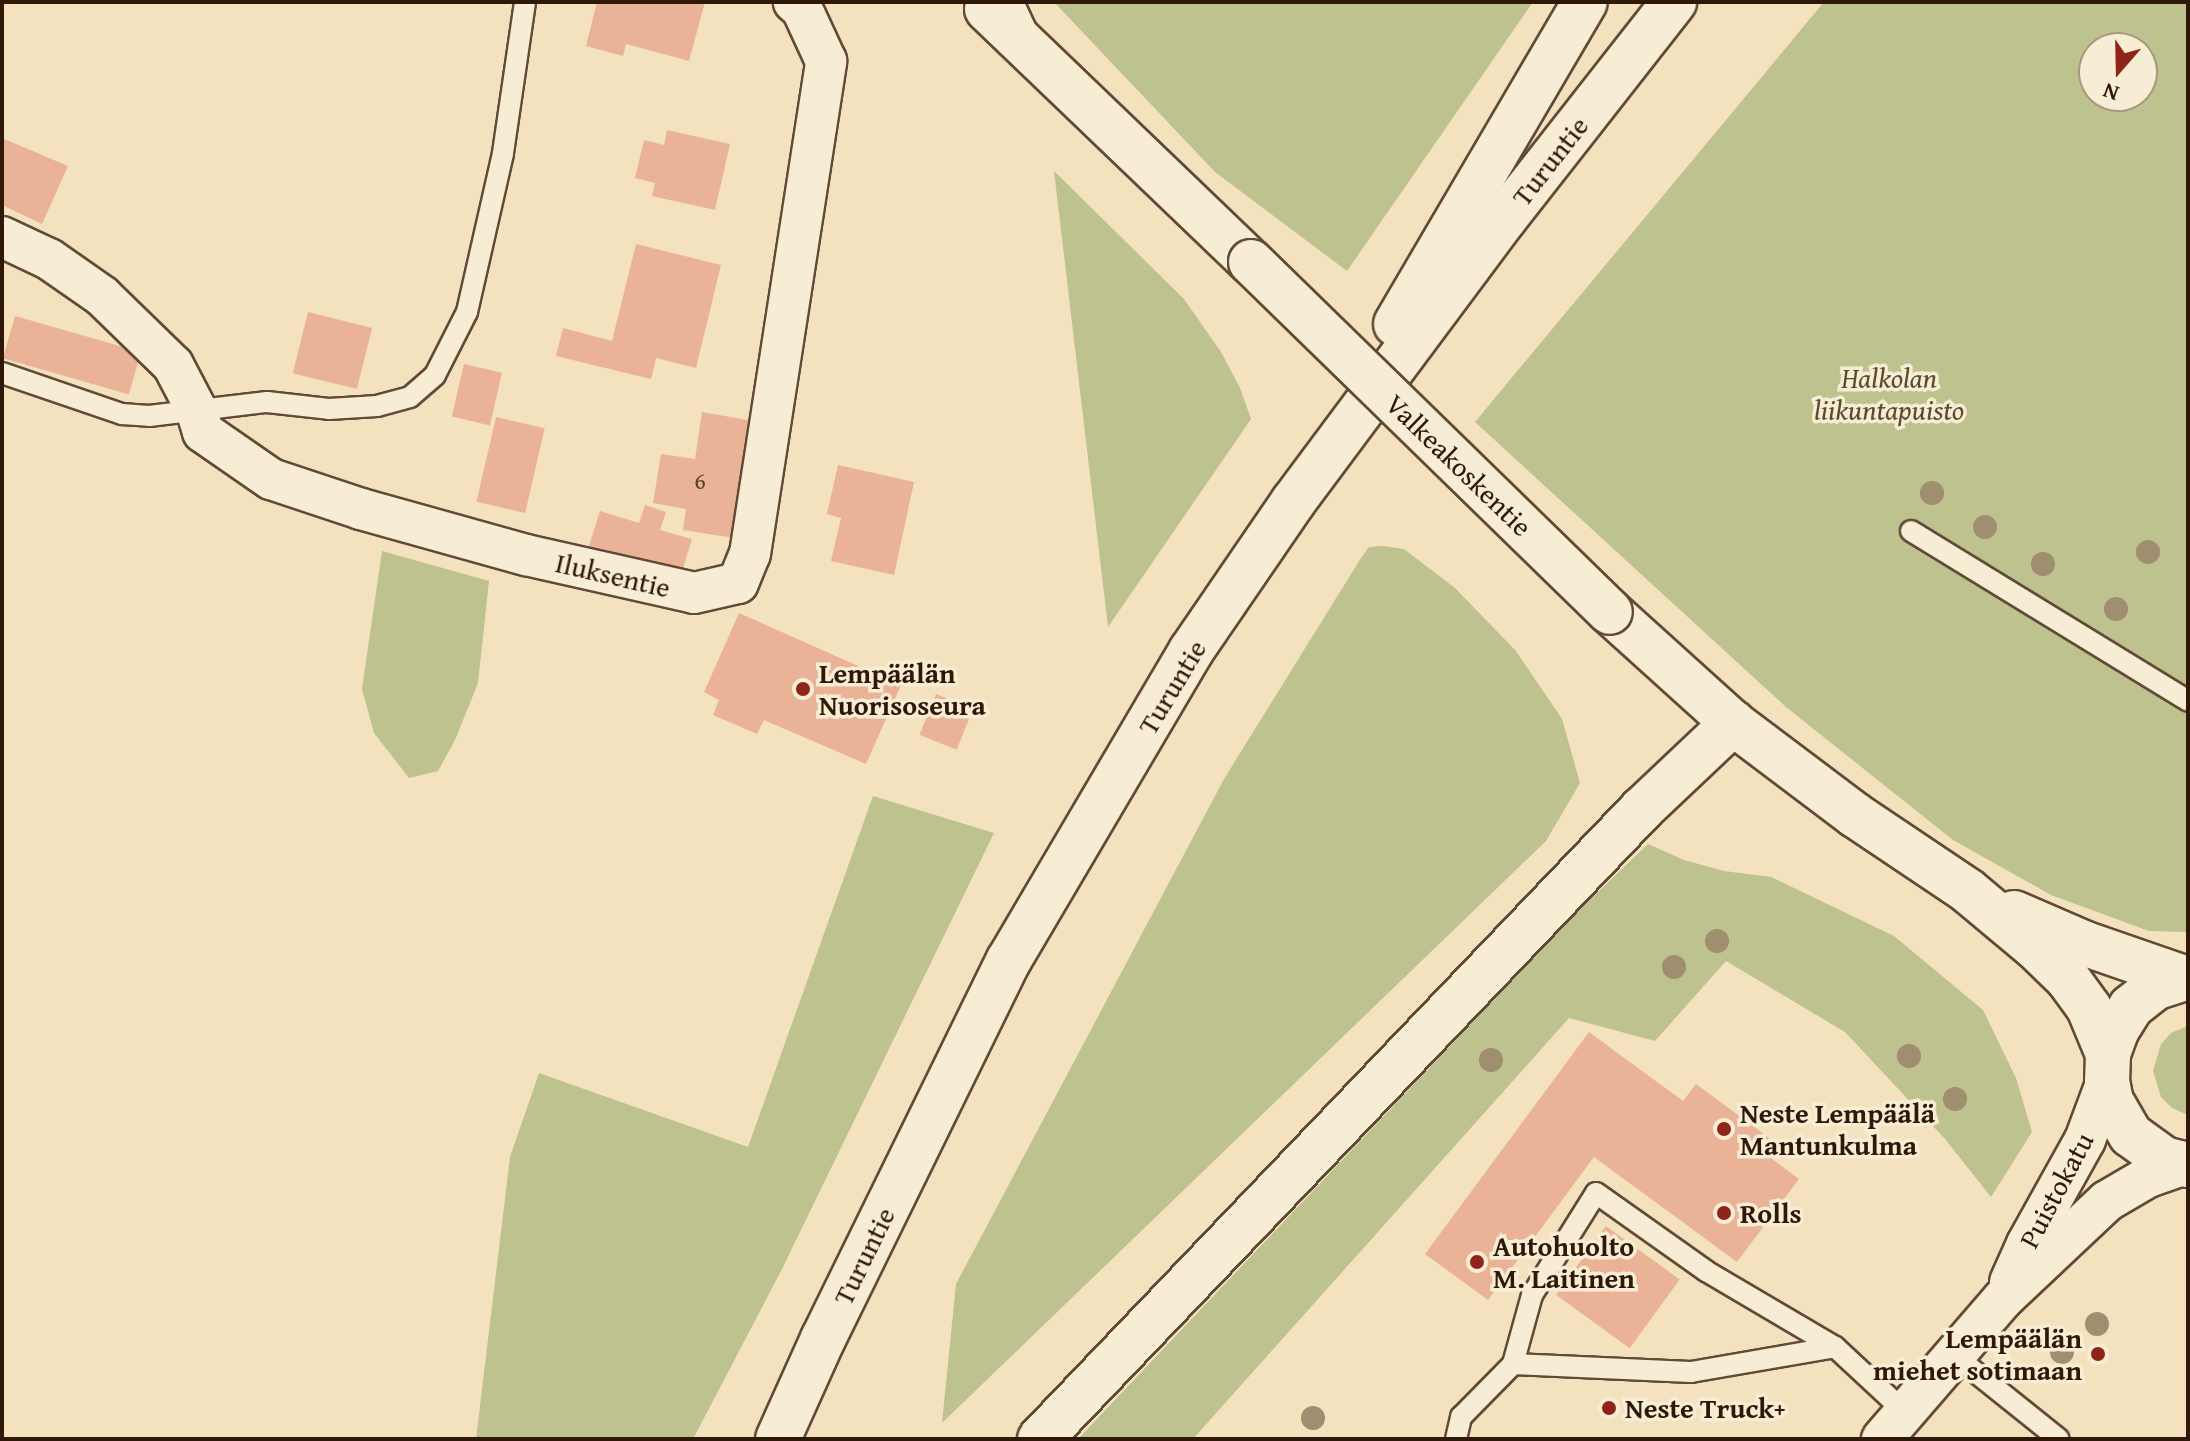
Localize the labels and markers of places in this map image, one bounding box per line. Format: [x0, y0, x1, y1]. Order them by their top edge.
place label: Lempäälän Nuorisoseura [819, 656, 986, 722]
marker: Lempäälän Nuorisoseura [794, 680, 812, 698]
place label: Neste Lempäälä Mantunkulma [1740, 1096, 1935, 1162]
marker: Neste Lempäälä Mantunkulma [1715, 1120, 1733, 1138]
place label: Rolls [1740, 1196, 1802, 1230]
marker: Rolls [1715, 1204, 1733, 1222]
place label: Autohuolto M. Laitinen [1493, 1229, 1635, 1295]
marker: Autohuolto M. Laitinen [1468, 1253, 1486, 1271]
place label: Lempäälän miehet sotimaan [1873, 1321, 2082, 1387]
marker: Lempäälän miehet sotimaan [2089, 1345, 2107, 1363]
place label: Neste Truck+ [1625, 1391, 1786, 1425]
marker: Neste Truck+ [1600, 1399, 1618, 1417]

